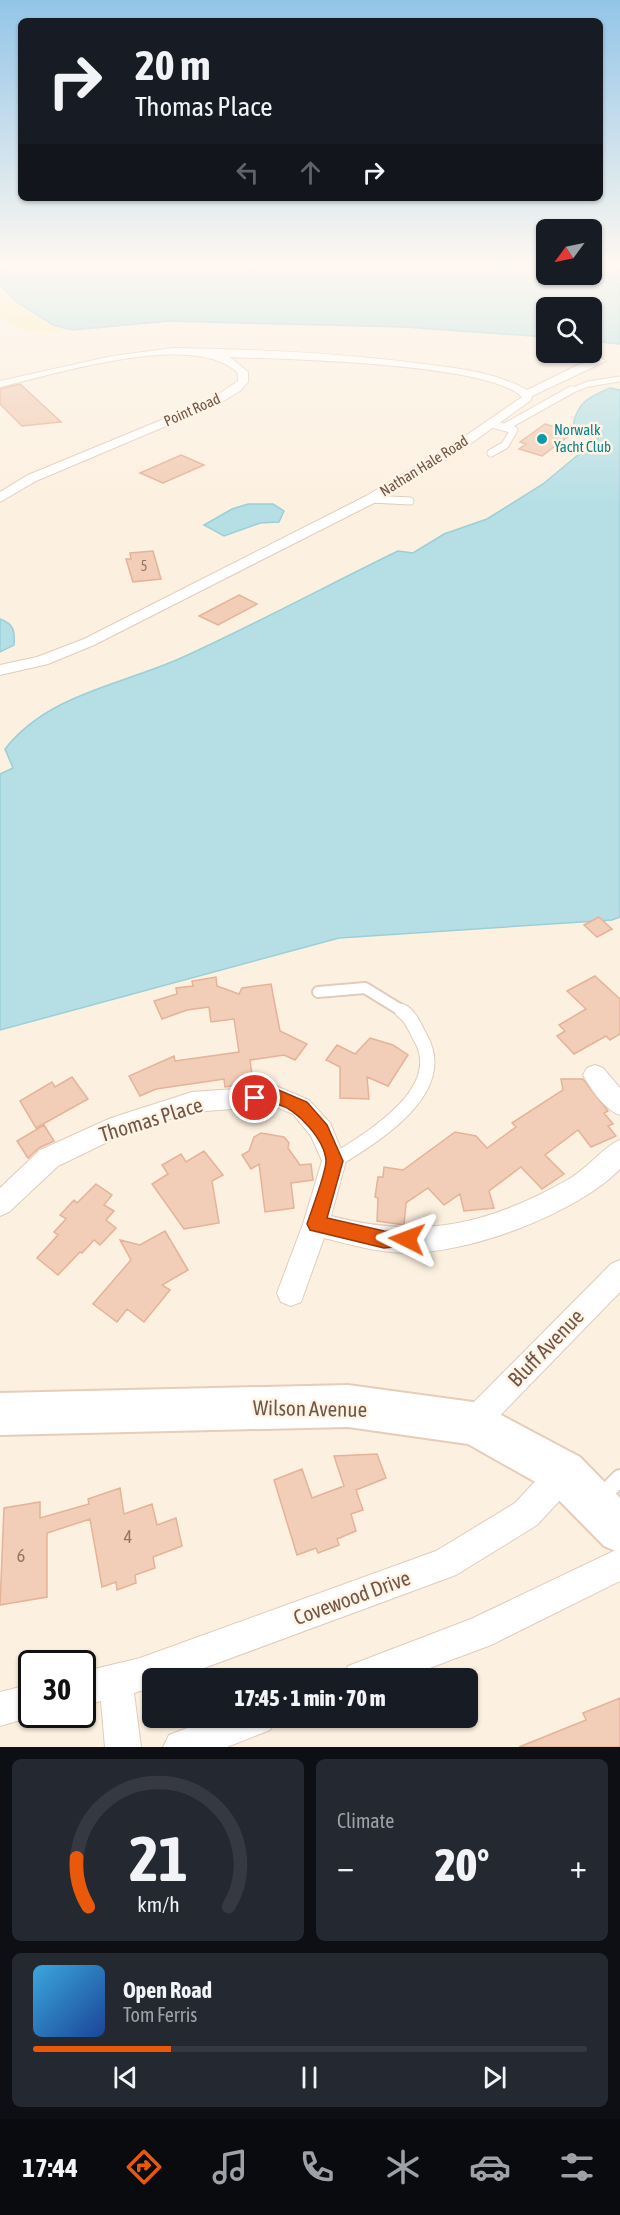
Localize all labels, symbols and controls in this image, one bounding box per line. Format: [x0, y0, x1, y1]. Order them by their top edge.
text: 20 m [135, 41, 210, 89]
icon: right [36, 42, 114, 120]
text: Thomas Place [135, 91, 273, 122]
icon: left [231, 156, 264, 189]
icon: ahead [294, 156, 327, 189]
icon: right [357, 156, 390, 189]
north arrow [536, 219, 602, 285]
map controls [536, 219, 602, 363]
button: search [536, 297, 602, 363]
street label: Point Road [161, 390, 223, 430]
place label: Norwalk Yacht Club [554, 421, 611, 455]
street label: Nathan Hale Road [377, 432, 471, 499]
marker: Norwalk Yacht Club [535, 432, 549, 446]
house number: 5 [141, 558, 147, 574]
pin [229, 1072, 280, 1123]
icon: arrive [238, 1081, 271, 1114]
street label: Thomas Place [96, 1092, 205, 1146]
position arrow [375, 1207, 439, 1271]
street label: Bluff Avenue [503, 1304, 588, 1391]
street label: Wilson Avenue [253, 1395, 367, 1421]
house number: 4 [124, 1526, 132, 1547]
house number: 6 [17, 1545, 25, 1566]
street label: Covewood Drive [290, 1565, 413, 1629]
speed limit sign: 30 [18, 1650, 96, 1728]
text: 17:45 · 1 min · 70 m [234, 1685, 386, 1711]
text: Climate [337, 1809, 394, 1832]
text: 21 [129, 1823, 187, 1894]
text: 20° [435, 1839, 489, 1891]
text: − [337, 1847, 354, 1885]
text: + [570, 1847, 587, 1885]
text: km/h [137, 1892, 179, 1917]
text: Open Road [123, 1977, 212, 2003]
text: Tom Ferris [123, 2003, 197, 2026]
icon: previous [109, 2061, 142, 2094]
icon: pause [293, 2061, 326, 2094]
icon: next [478, 2061, 511, 2094]
icon: directions [123, 2146, 165, 2188]
icon: music [209, 2146, 251, 2188]
icon: phone [296, 2146, 338, 2188]
icon: climate [382, 2146, 424, 2188]
icon: car [469, 2146, 511, 2188]
icon: filters [556, 2146, 598, 2188]
text: 17:44 [22, 2152, 78, 2183]

